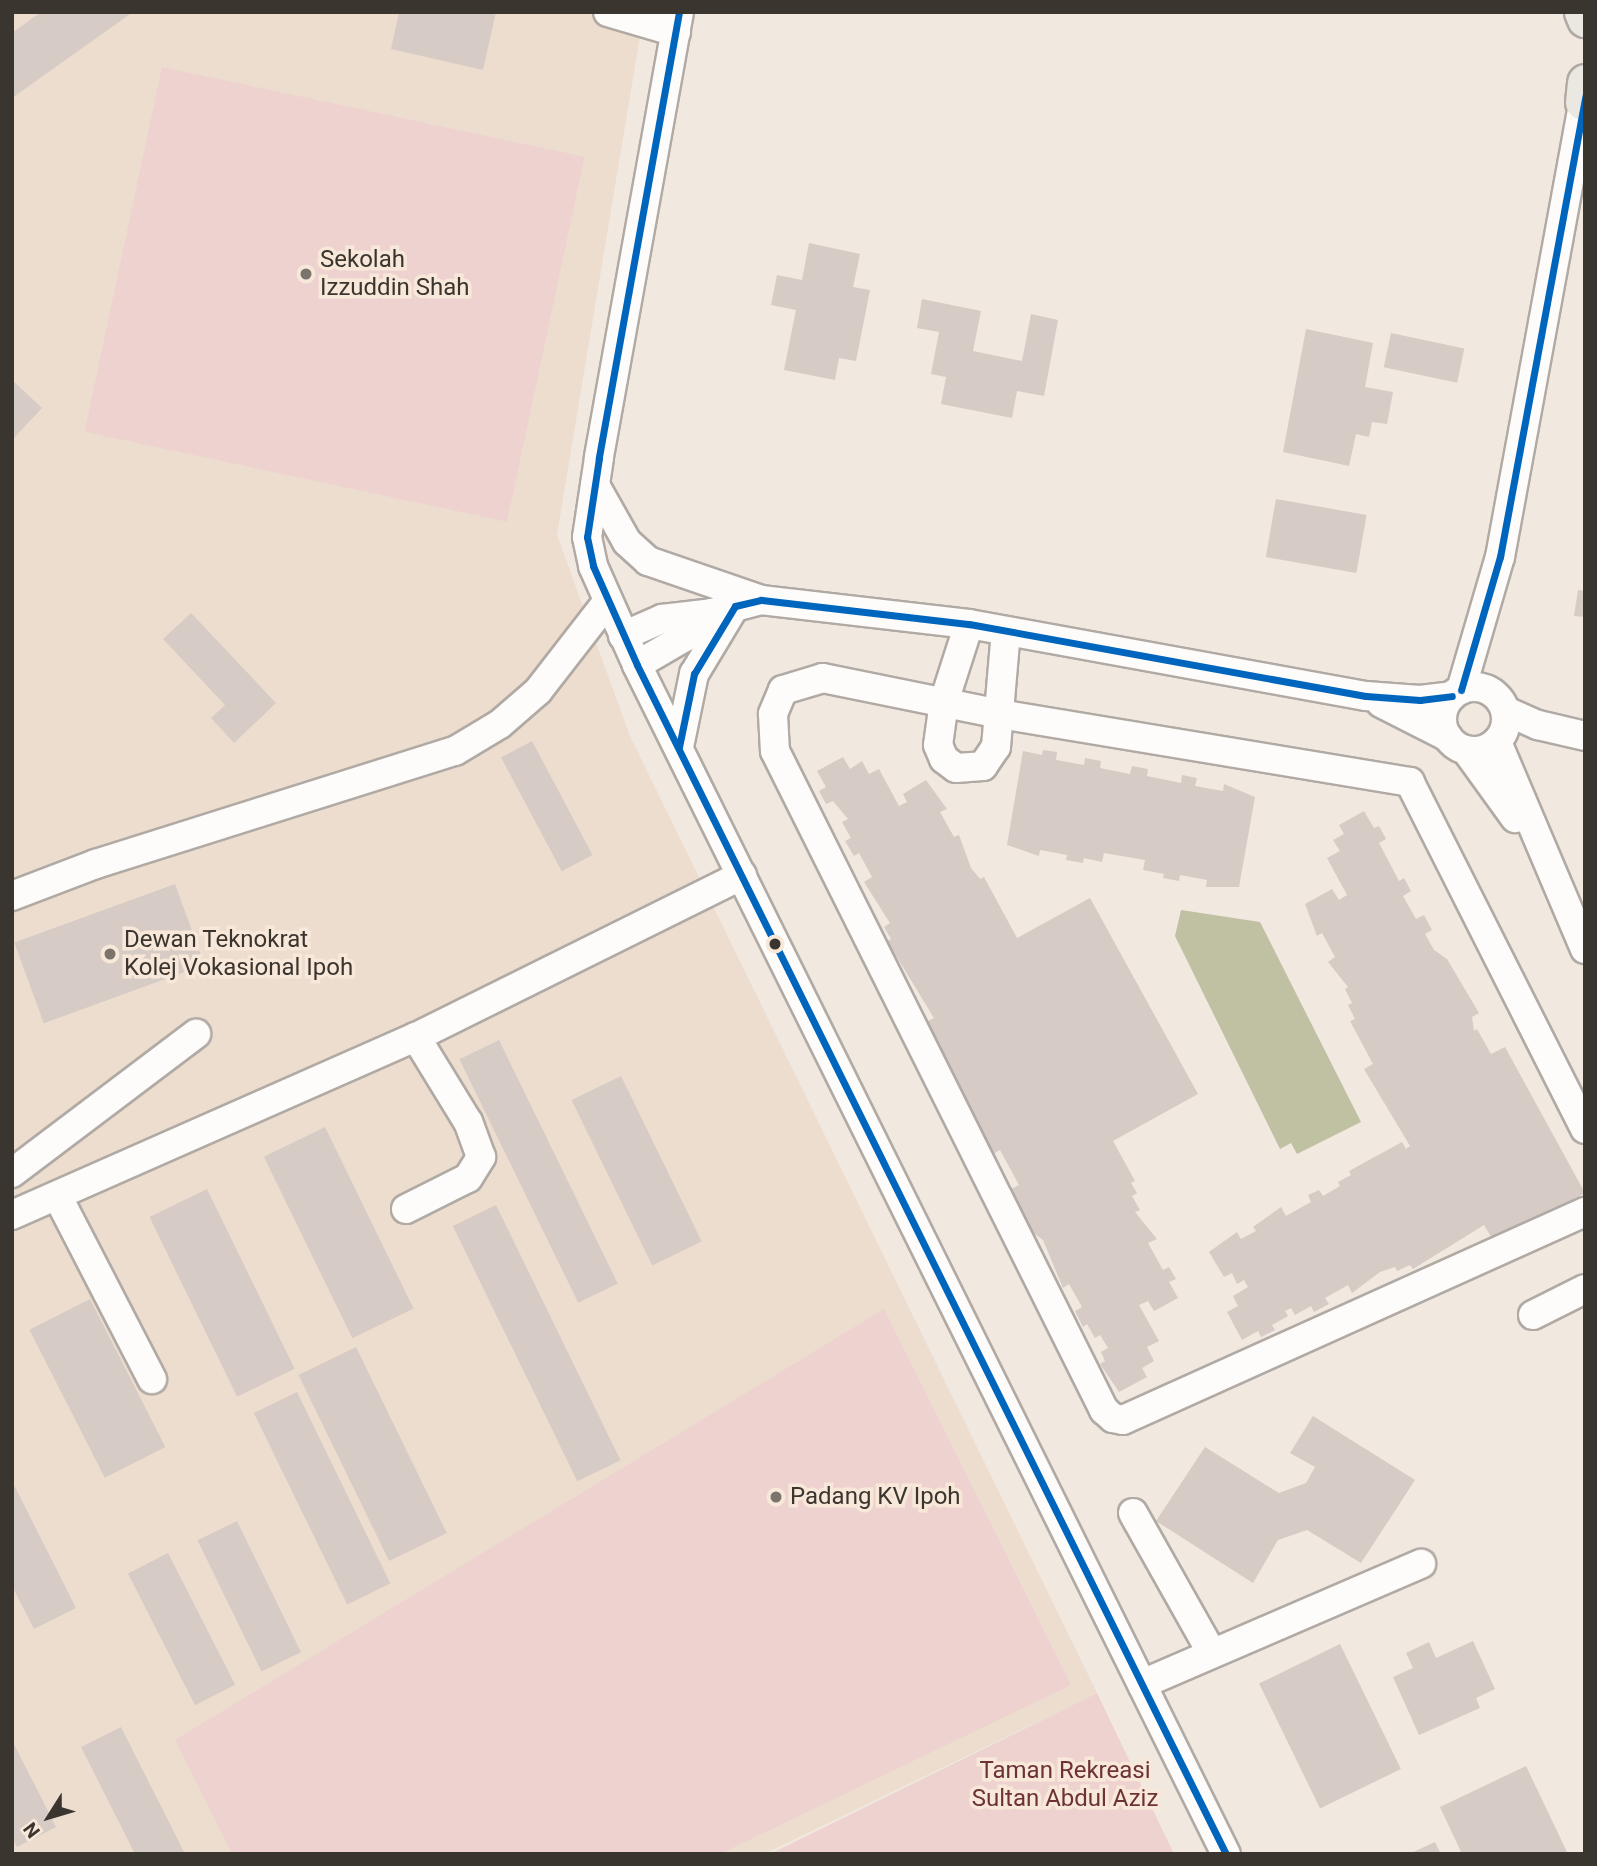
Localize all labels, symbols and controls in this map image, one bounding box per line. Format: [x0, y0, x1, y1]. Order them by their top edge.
place label: Sekolah Izzuddin Shah [320, 246, 469, 302]
marker: Sekolah Izzuddin Shah [298, 266, 314, 282]
place label: Dewan Teknokrat Kolej Vokasional Ipoh [124, 926, 353, 982]
unlabelled marker [768, 937, 782, 951]
marker: Dewan Teknokrat Kolej Vokasional Ipoh [102, 946, 118, 962]
place label: Padang KV Ipoh [790, 1483, 961, 1511]
marker: Padang KV Ipoh [768, 1489, 784, 1505]
park label: Taman Rekreasi Sultan Abdul Aziz [972, 1757, 1158, 1813]
north arrow [14, 1782, 84, 1852]
text: N [19, 1818, 45, 1842]

